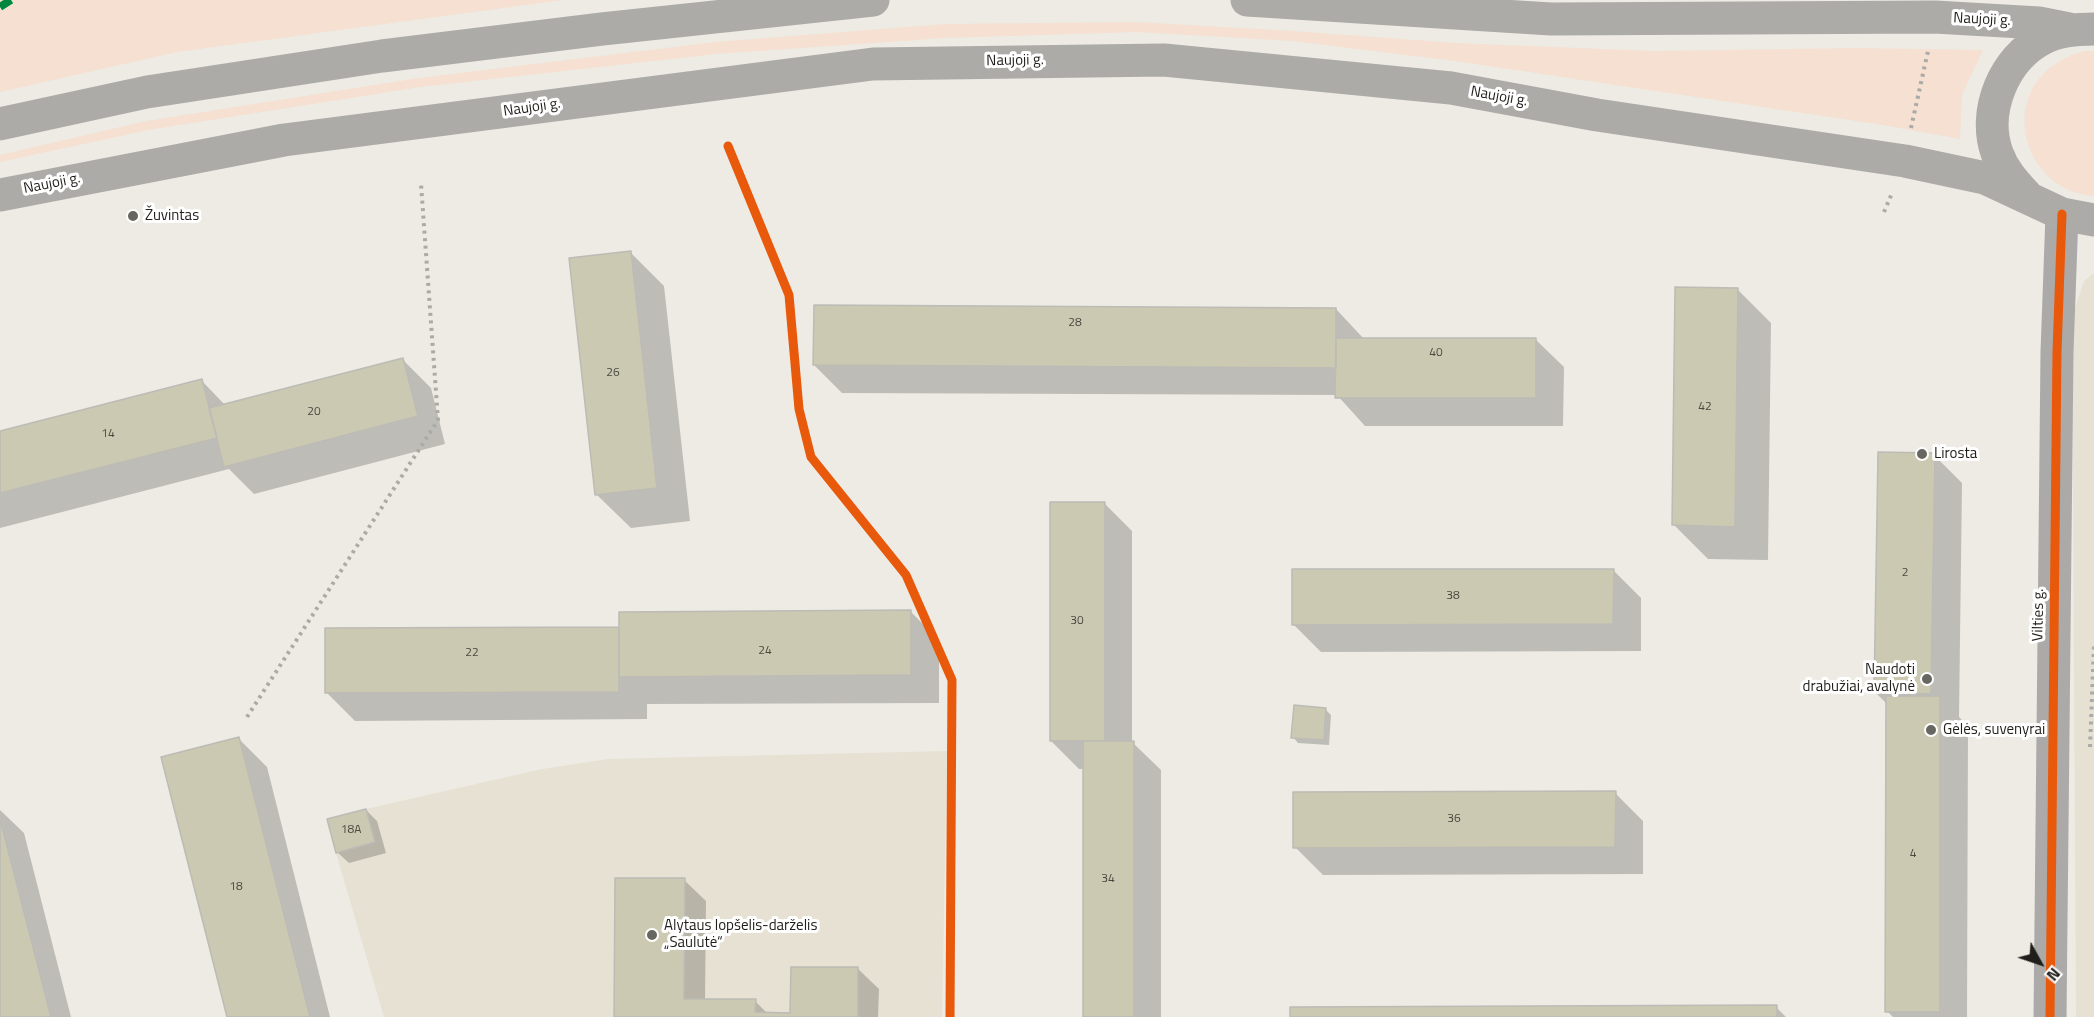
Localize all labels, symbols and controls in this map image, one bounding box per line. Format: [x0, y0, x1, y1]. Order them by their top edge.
street label: Naujoji g. [1953, 10, 2011, 30]
street label: Naujoji g. [986, 51, 1044, 71]
street label: Naujoji g. [1469, 83, 1529, 111]
street label: Naujoji g. [502, 95, 562, 121]
street label: Naujoji g. [22, 170, 82, 198]
place label: Žuvintas [145, 207, 199, 225]
marker: Žuvintas [126, 209, 140, 223]
house number: 28 [1068, 316, 1082, 330]
house number: 40 [1429, 346, 1443, 360]
house number: 26 [606, 366, 620, 380]
house number: 42 [1698, 400, 1712, 414]
house number: 20 [307, 405, 321, 419]
house number: 14 [101, 427, 115, 441]
place label: Lirosta [1934, 445, 1977, 463]
marker: Lirosta [1915, 447, 1929, 461]
house number: 2 [1902, 566, 1908, 580]
street label: Vilties g. [2030, 588, 2048, 642]
house number: 38 [1446, 589, 1460, 603]
house number: 30 [1070, 614, 1084, 628]
house number: 24 [758, 644, 772, 658]
house number: 22 [465, 646, 479, 660]
place label: Naudoti drabužiai, avalynė [1803, 661, 1915, 696]
marker: Naudoti drabužiai, avalynė [1920, 672, 1934, 686]
place label: Gėlės, suvenyrai [1943, 721, 2045, 739]
marker: Gėlės, suvenyrai [1924, 723, 1938, 737]
house number: 36 [1447, 812, 1461, 826]
house number: 18A [341, 823, 361, 837]
house number: 4 [1910, 847, 1916, 861]
house number: 34 [1101, 872, 1115, 886]
house number: 18 [229, 880, 243, 894]
place label: Alytaus lopšelis-darželis „Saulutė“ [664, 917, 817, 952]
marker: Alytaus lopšelis-darželis „Saulutė“ [645, 928, 659, 942]
north arrow [2010, 933, 2070, 993]
text: N [2041, 963, 2067, 987]

